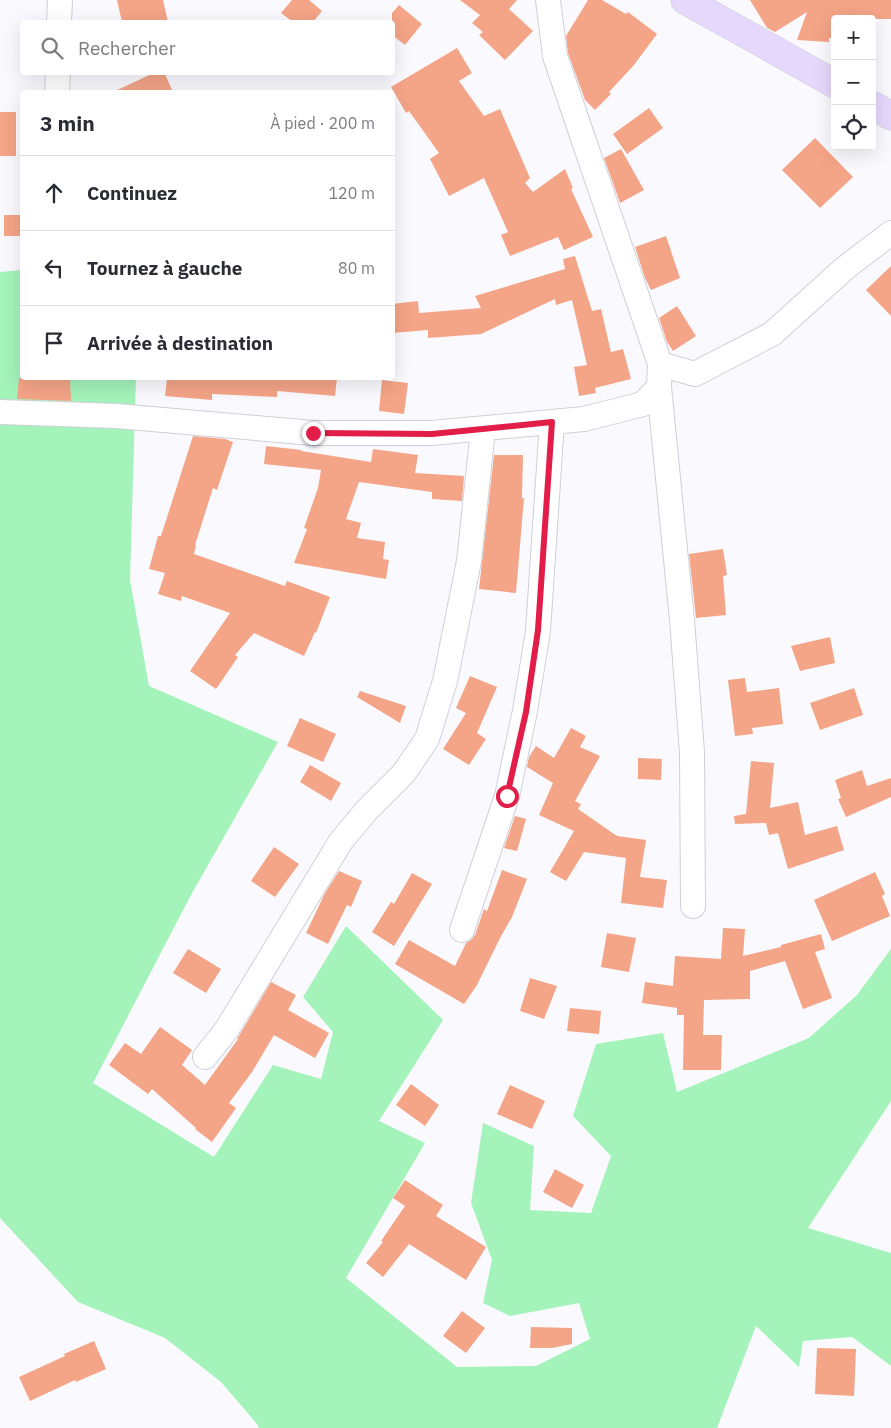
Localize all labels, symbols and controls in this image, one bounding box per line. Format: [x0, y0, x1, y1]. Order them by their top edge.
map controls [831, 15, 876, 150]
button: + [831, 15, 876, 60]
search box [20, 20, 395, 75]
icon: search [38, 34, 66, 62]
text: Rechercher [78, 36, 176, 60]
button: − [831, 60, 876, 105]
button: locate [831, 105, 876, 150]
text: 3 min [40, 109, 95, 137]
text: À pied · 200 m [270, 113, 375, 133]
icon: ahead [40, 179, 68, 207]
text: Continuez [87, 181, 177, 205]
text: 120 m [328, 183, 375, 203]
icon: left [40, 254, 68, 282]
text: Tournez à gauche [87, 256, 243, 280]
text: 80 m [338, 258, 375, 278]
icon: arrive [40, 329, 68, 357]
text: Arrivée à destination [87, 331, 273, 355]
route end [302, 422, 325, 445]
route start [496, 785, 519, 808]

